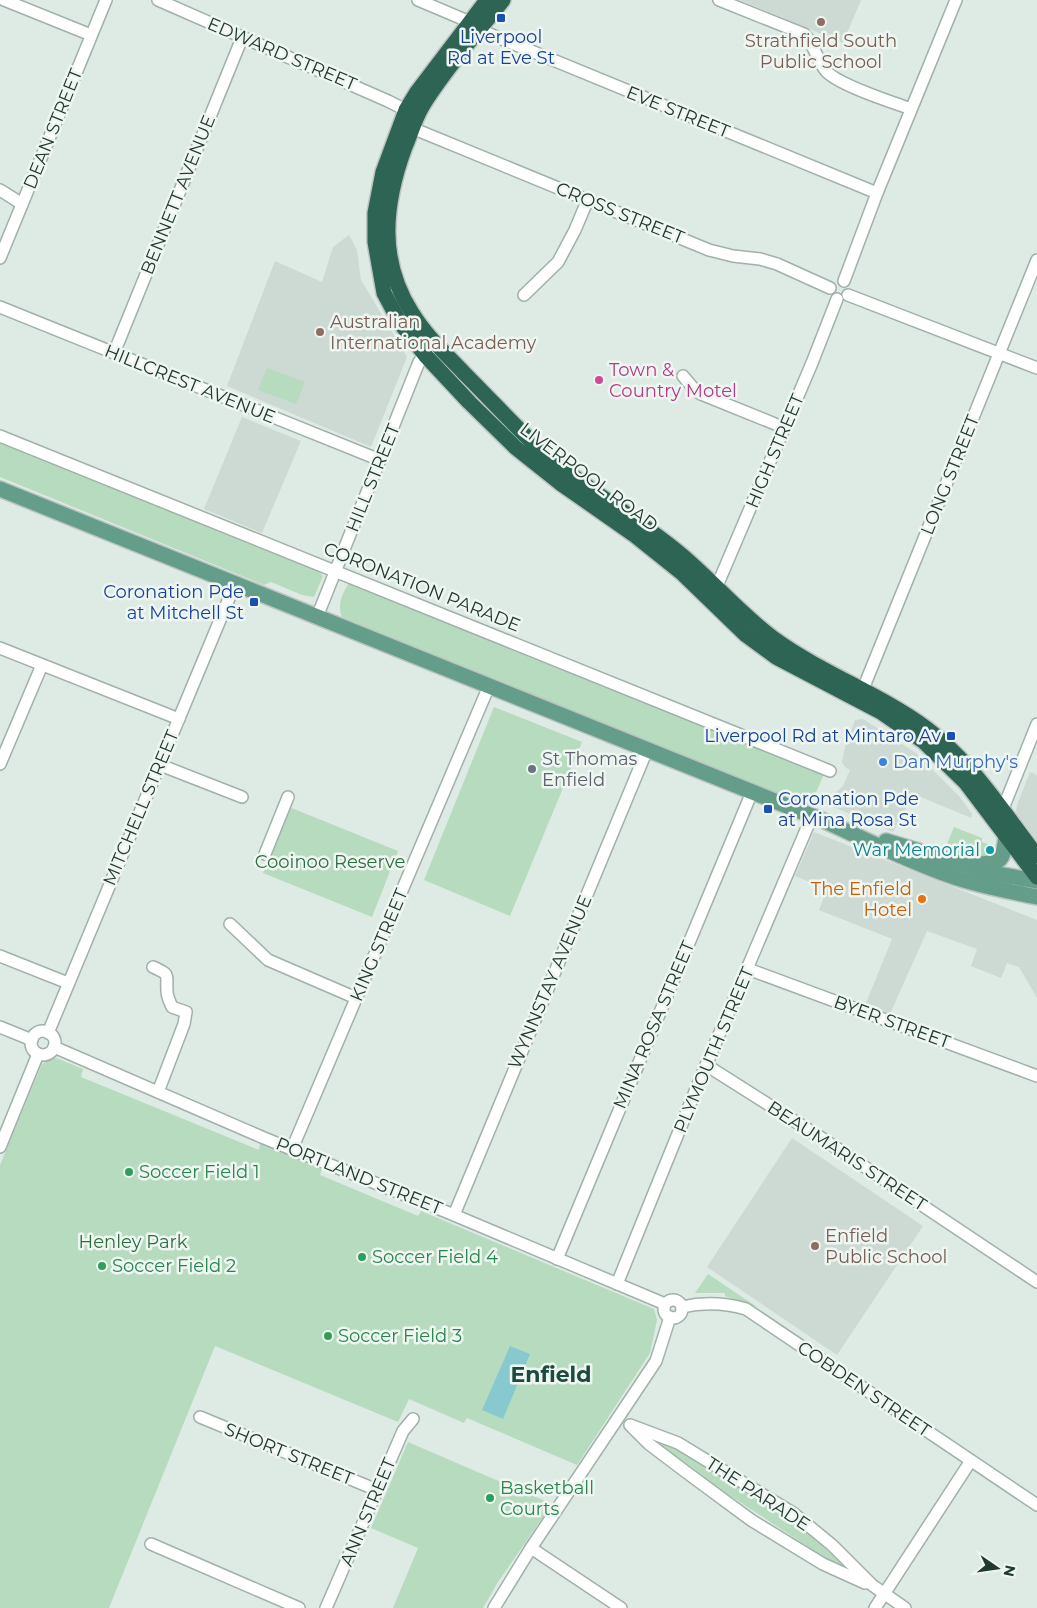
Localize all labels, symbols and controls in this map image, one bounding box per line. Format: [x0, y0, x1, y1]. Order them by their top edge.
marker: Liverpool Rd at Eve St [495, 12, 507, 24]
street label: EDWARD STREET [204, 13, 361, 96]
marker: Strathfield South Public School [815, 16, 827, 28]
place label: Liverpool Rd at Eve St [447, 26, 555, 69]
place label: Strathfield South Public School [745, 30, 897, 73]
street label: DEAN STREET [19, 65, 87, 192]
street label: EVE STREET [623, 81, 734, 143]
street label: BENNETT AVENUE [136, 112, 220, 278]
street label: CROSS STREET [553, 177, 688, 249]
place label: Australian International Academy [330, 311, 536, 354]
marker: Australian International Academy [314, 326, 326, 338]
street label: HILLCREST AVENUE [101, 340, 279, 428]
place label: Town & Country Motel [609, 359, 737, 402]
marker: Town & Country Motel [593, 374, 605, 386]
street label: HIGH STREET [741, 390, 809, 511]
street label: LONG STREET [916, 411, 984, 538]
street label: LIVERPOOL ROAD [516, 418, 662, 536]
street label: HILL STREET [341, 420, 405, 535]
street label: CORONATION PARADE [320, 537, 524, 637]
place label: Coronation Pde at Mitchell St [103, 581, 244, 624]
marker: Coronation Pde at Mitchell St [248, 596, 260, 608]
place label: Liverpool Rd at Mintaro Av [704, 725, 941, 747]
street label: MITCHELL STREET [98, 726, 184, 889]
marker: Liverpool Rd at Mintaro Av [945, 730, 957, 742]
place label: St Thomas Enfield [542, 748, 638, 791]
place label: Dan Murphy's [893, 751, 1018, 773]
marker: Dan Murphy's [877, 756, 889, 768]
marker: St Thomas Enfield [526, 763, 538, 775]
place label: Coronation Pde at Mina Rosa St [778, 788, 919, 831]
marker: Coronation Pde at Mina Rosa St [762, 803, 774, 815]
place label: War Memorial [853, 839, 980, 861]
marker: War Memorial [984, 844, 996, 856]
park label: Cooinoo Reserve [255, 851, 405, 873]
place label: The Enfield Hotel [811, 878, 912, 921]
street label: KING STREET [345, 885, 413, 1005]
street label: WYNNSTAY AVENUE [503, 892, 597, 1072]
marker: The Enfield Hotel [916, 893, 928, 905]
street label: MINA ROSA STREET [609, 937, 700, 1112]
street label: PLYMOUTH STREET [669, 963, 759, 1136]
street label: BYER STREET [831, 991, 954, 1053]
street label: BEAUMARIS STREET [763, 1096, 931, 1216]
street label: PORTLAND STREET [273, 1133, 446, 1220]
place label: Soccer Field 1 [139, 1161, 259, 1183]
marker: Soccer Field 1 [123, 1166, 135, 1178]
place label: Enfield Public School [825, 1225, 947, 1268]
park label: Henley Park [79, 1231, 188, 1253]
marker: Enfield Public School [809, 1240, 821, 1252]
place label: Soccer Field 4 [372, 1246, 498, 1268]
marker: Soccer Field 4 [356, 1251, 368, 1263]
place label: Soccer Field 2 [112, 1255, 236, 1277]
marker: Soccer Field 2 [96, 1260, 108, 1272]
place label: Soccer Field 3 [338, 1325, 462, 1347]
marker: Soccer Field 3 [322, 1330, 334, 1342]
street label: COBDEN STREET [793, 1336, 935, 1442]
district label: Enfield [511, 1361, 591, 1388]
street label: SHORT STREET [221, 1418, 357, 1490]
street label: THE PARADE [702, 1452, 814, 1536]
street label: ANN STREET [335, 1454, 401, 1569]
place label: Basketball Courts [500, 1477, 594, 1520]
marker: Basketball Courts [484, 1492, 496, 1504]
north arrow [972, 1543, 1022, 1593]
text: N [1000, 1563, 1020, 1578]

